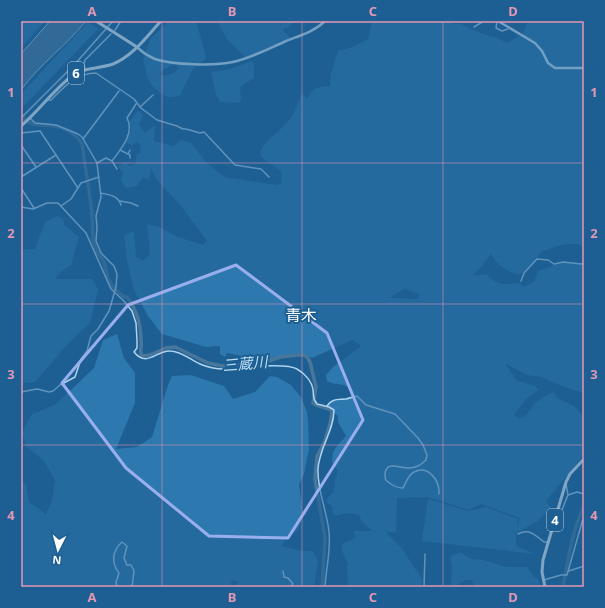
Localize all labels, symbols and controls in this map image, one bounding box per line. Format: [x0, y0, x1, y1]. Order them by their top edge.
text: A [88, 2, 97, 20]
text: B [228, 2, 236, 20]
text: C [369, 2, 377, 20]
text: D [508, 2, 518, 20]
road number: 6 [68, 62, 84, 84]
text: 1 [7, 83, 15, 101]
text: 1 [590, 83, 598, 101]
text: 2 [7, 224, 15, 242]
text: 2 [590, 224, 598, 242]
district label: 青木 [285, 304, 317, 326]
water label: 三蔵川 [222, 351, 270, 375]
text: 3 [7, 365, 15, 383]
text: 3 [590, 365, 598, 383]
text: 4 [7, 506, 15, 524]
text: 4 [590, 506, 598, 524]
road number: 4 [547, 509, 563, 531]
north arrow [38, 530, 78, 570]
text: N [52, 553, 62, 568]
text: A [88, 588, 97, 606]
text: B [228, 588, 236, 606]
text: C [369, 588, 377, 606]
text: D [508, 588, 518, 606]

